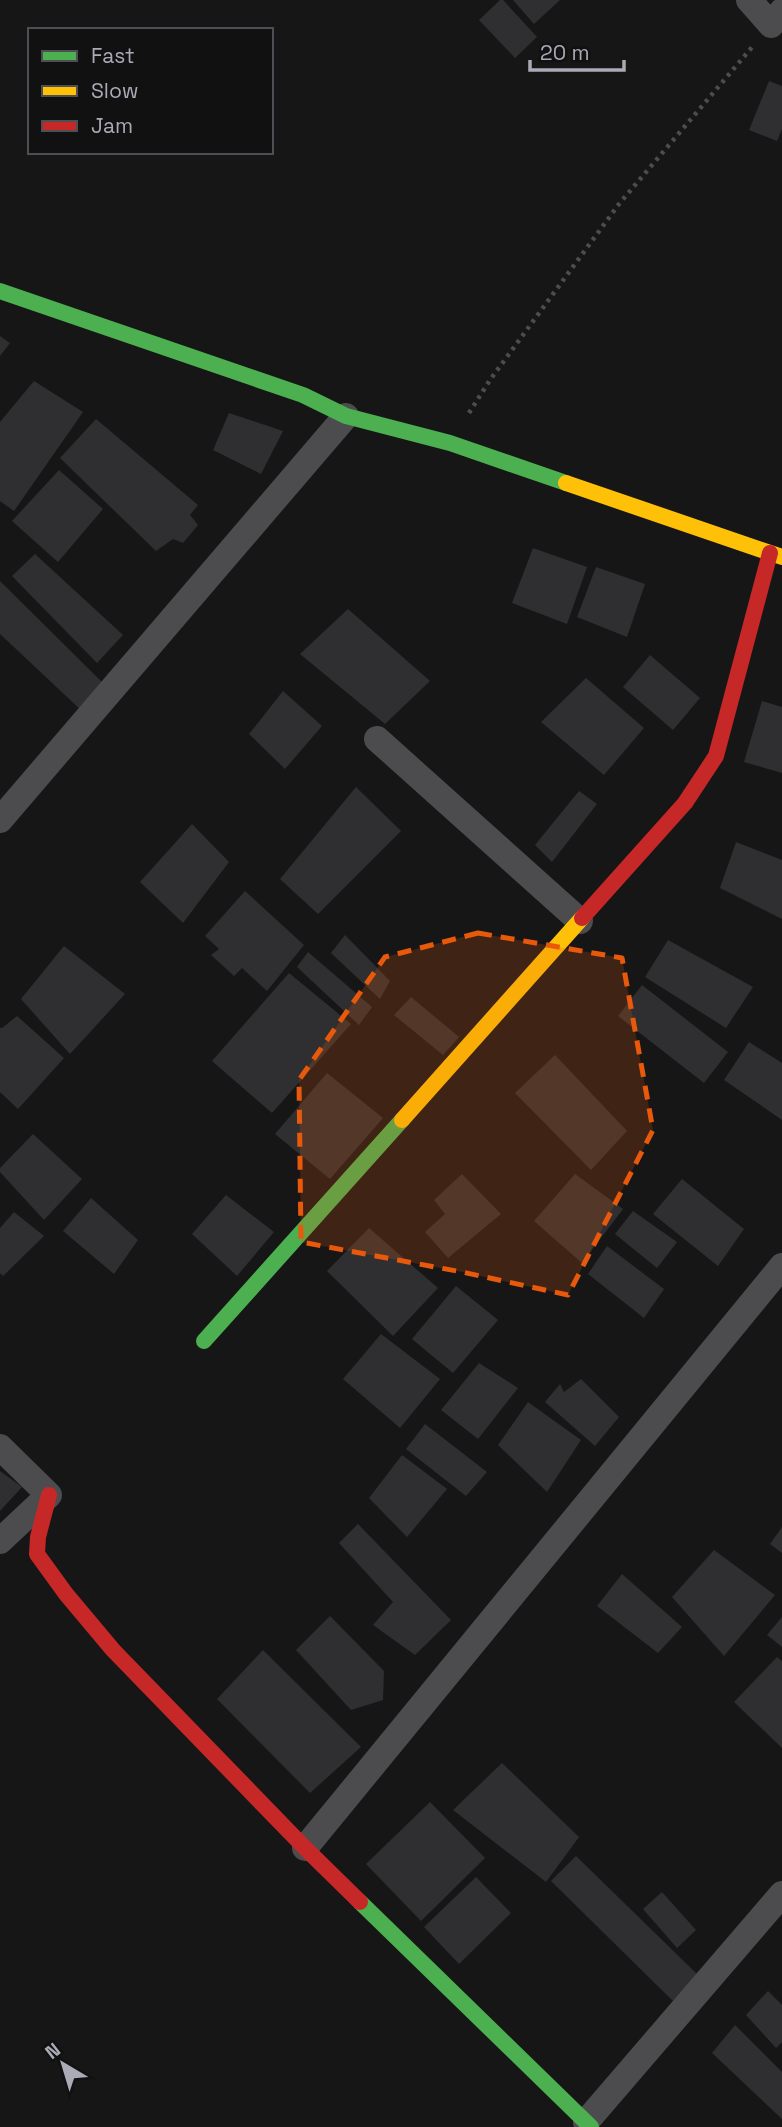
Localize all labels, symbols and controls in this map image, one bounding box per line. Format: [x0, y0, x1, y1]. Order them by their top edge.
legend [28, 28, 273, 154]
scale bar [530, 28, 624, 72]
text: 20 m [540, 39, 590, 66]
text: Fast [91, 42, 135, 69]
text: Slow [91, 77, 139, 104]
text: Jam [91, 112, 133, 139]
north arrow [28, 2029, 98, 2099]
text: N [40, 2037, 66, 2065]

